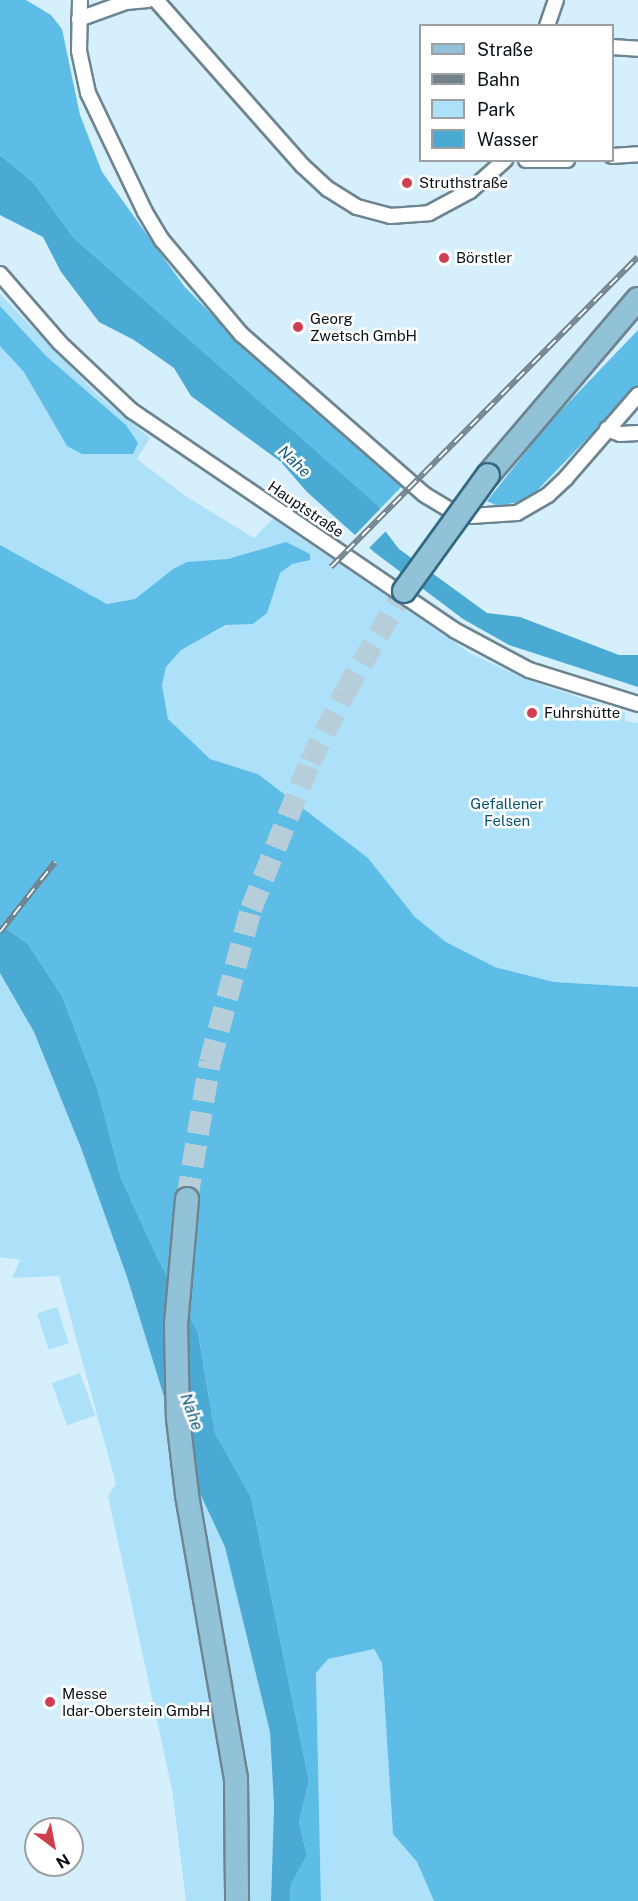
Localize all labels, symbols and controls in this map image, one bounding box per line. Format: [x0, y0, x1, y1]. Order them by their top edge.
legend [419, 24, 614, 162]
text: Straße [477, 39, 533, 60]
text: Bahn [477, 69, 520, 90]
text: Park [477, 99, 515, 120]
text: Wasser [477, 129, 539, 150]
place label: Struthstraße [419, 174, 508, 192]
marker: Struthstraße [400, 176, 414, 190]
place label: Börstler [456, 249, 512, 267]
marker: Börstler [437, 251, 451, 265]
place label: Georg Zwetsch GmbH [310, 309, 417, 344]
marker: Georg Zwetsch GmbH [291, 320, 305, 334]
water label: Nahe [274, 442, 314, 482]
street label: Hauptstraße [265, 477, 347, 541]
place label: Fuhrshütte [544, 704, 620, 722]
marker: Fuhrshütte [525, 706, 539, 720]
park label: Gefallener Felsen [470, 794, 544, 829]
water label: Nahe [176, 1391, 206, 1433]
place label: Messe Idar-Oberstein GmbH [62, 1684, 210, 1719]
marker: Messe Idar-Oberstein GmbH [43, 1695, 57, 1709]
north arrow [24, 1817, 84, 1877]
text: N [52, 1850, 73, 1872]

